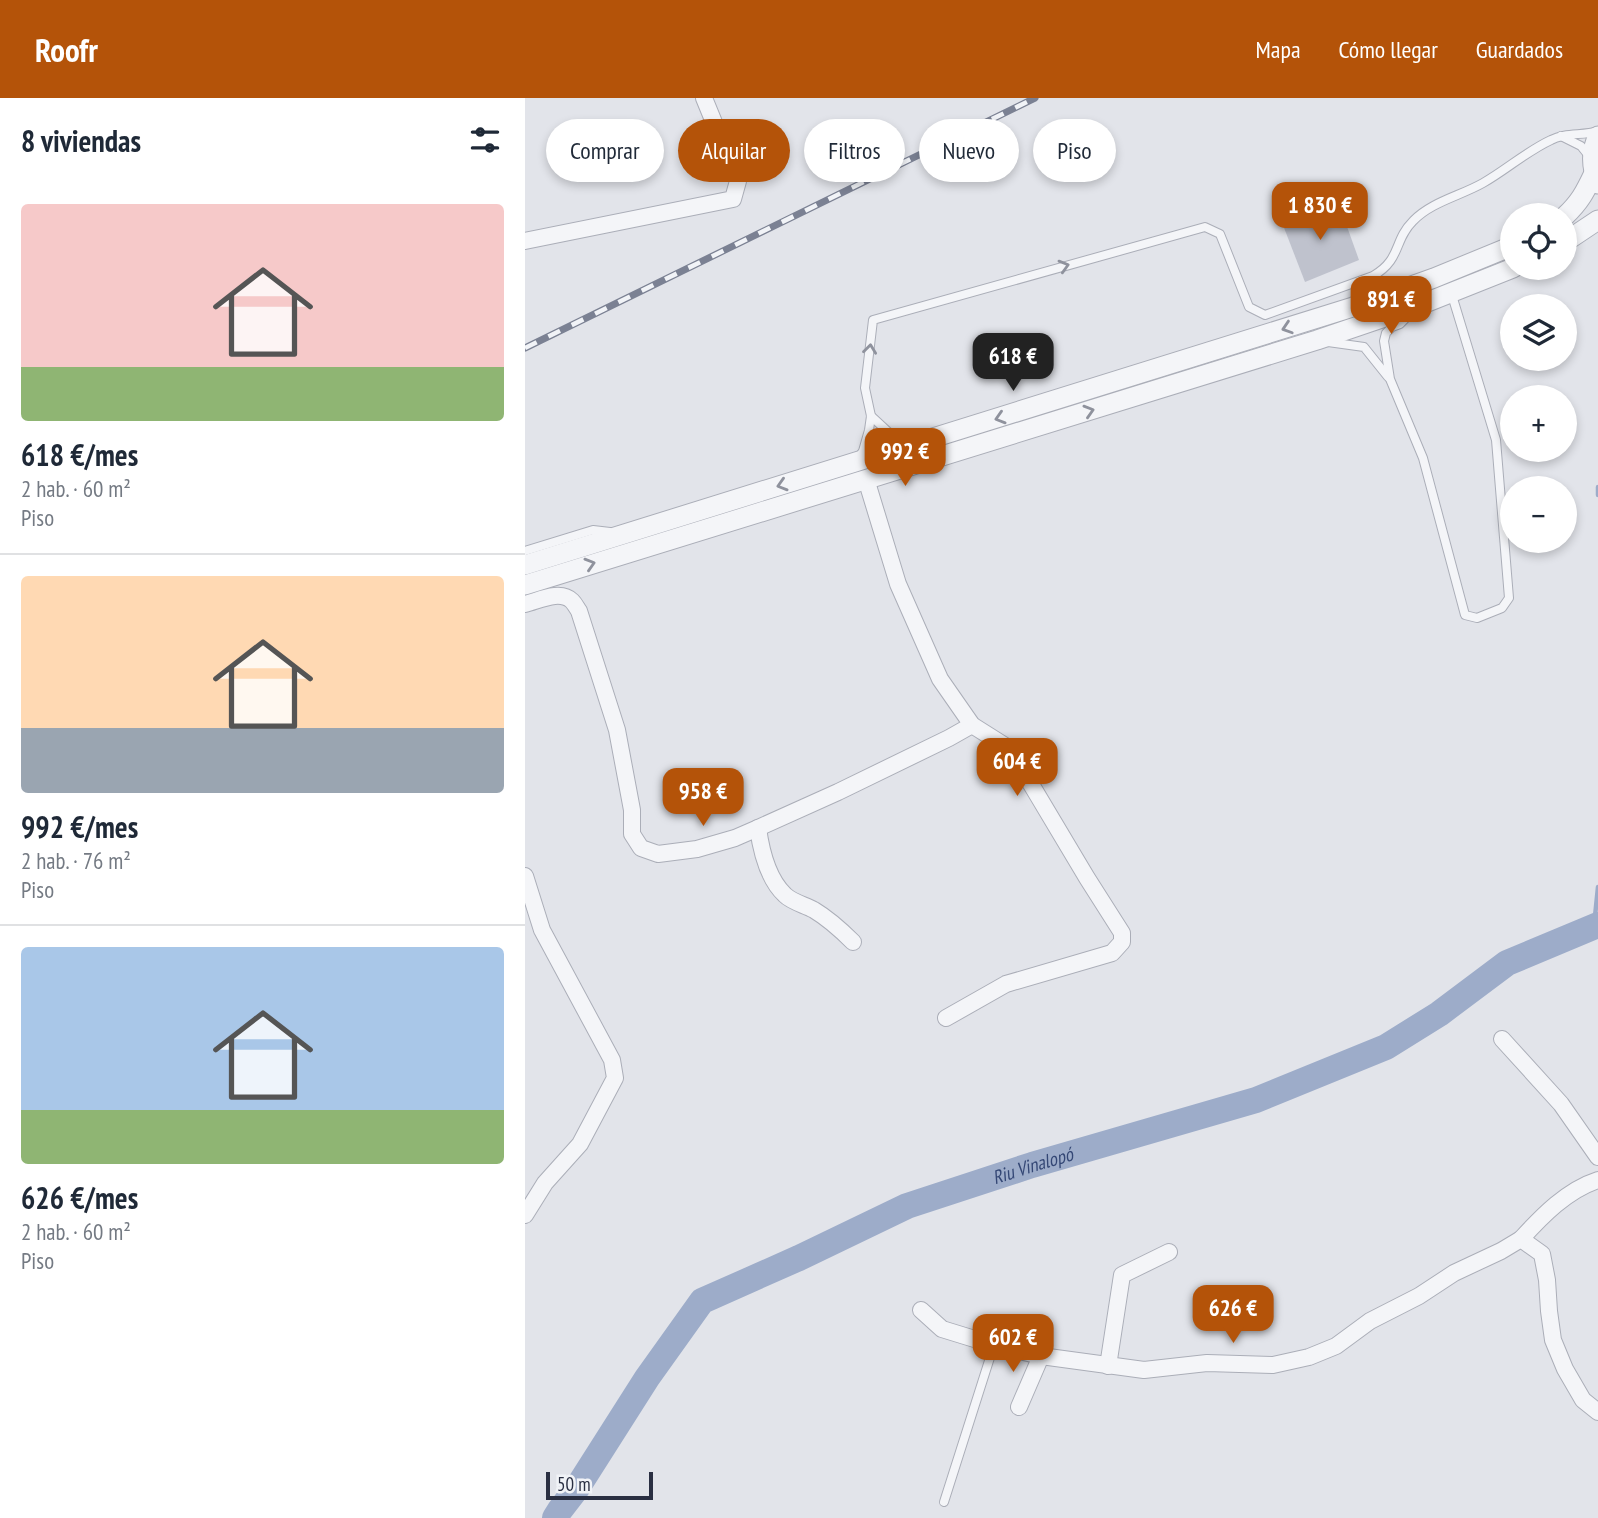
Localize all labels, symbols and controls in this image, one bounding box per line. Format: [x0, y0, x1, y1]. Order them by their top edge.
text: Roofr [35, 28, 98, 71]
text: Mapa [1256, 34, 1301, 65]
text: Cómo llegar [1339, 34, 1438, 65]
text: Guardados [1476, 34, 1563, 65]
chip: Comprar [546, 119, 664, 182]
chip: Alquilar [678, 119, 790, 182]
chip: Filtros [804, 119, 905, 182]
chip: Nuevo [919, 119, 1019, 182]
chip: Piso [1033, 119, 1116, 182]
text: 8 viviendas [21, 121, 141, 160]
icon: filters [466, 121, 504, 159]
pin: 1 830 € [1255, 183, 1385, 242]
text: 1 830 € [1288, 190, 1352, 219]
map controls [1500, 203, 1577, 553]
button: locate [1500, 203, 1577, 280]
icon: home [200, 249, 326, 375]
one-way arrow [1058, 260, 1070, 275]
pin: 891 € [1342, 276, 1440, 336]
text: 891 € [1367, 284, 1415, 313]
button: layers [1500, 294, 1577, 371]
one-way arrow [1281, 320, 1294, 334]
pin: 618 € [964, 334, 1062, 393]
text: 618 € [989, 341, 1037, 370]
one-way arrow [862, 343, 877, 355]
button: + [1500, 385, 1577, 462]
one-way arrow [1082, 404, 1094, 419]
one-way arrow [994, 410, 1006, 424]
pin: 992 € [856, 428, 954, 488]
text: 618 €/mes [21, 435, 138, 474]
text: 992 € [881, 436, 929, 465]
text: 2 hab. · 60 m² [21, 474, 131, 503]
button: − [1500, 476, 1577, 553]
one-way arrow [777, 477, 789, 491]
text: Piso [21, 503, 54, 532]
one-way arrow [584, 558, 596, 573]
icon: home [200, 621, 326, 747]
pin: 604 € [968, 738, 1066, 798]
text: 604 € [993, 746, 1041, 775]
pin: 958 € [654, 768, 752, 828]
text: 958 € [679, 776, 727, 805]
text: 992 €/mes [21, 807, 138, 846]
text: 2 hab. · 76 m² [21, 846, 131, 875]
text: Piso [21, 875, 54, 904]
icon: home [200, 992, 326, 1118]
water label: Riu Vinalopó [989, 1141, 1077, 1189]
text: 626 €/mes [21, 1178, 138, 1217]
text: 2 hab. · 60 m² [21, 1217, 131, 1246]
text: Piso [21, 1246, 54, 1275]
pin: 626 € [1184, 1286, 1282, 1345]
text: 626 € [1209, 1293, 1257, 1322]
pin: 602 € [964, 1314, 1062, 1374]
text: 602 € [989, 1322, 1037, 1351]
scale bar [546, 1469, 653, 1501]
text: 50 m [557, 1472, 591, 1496]

